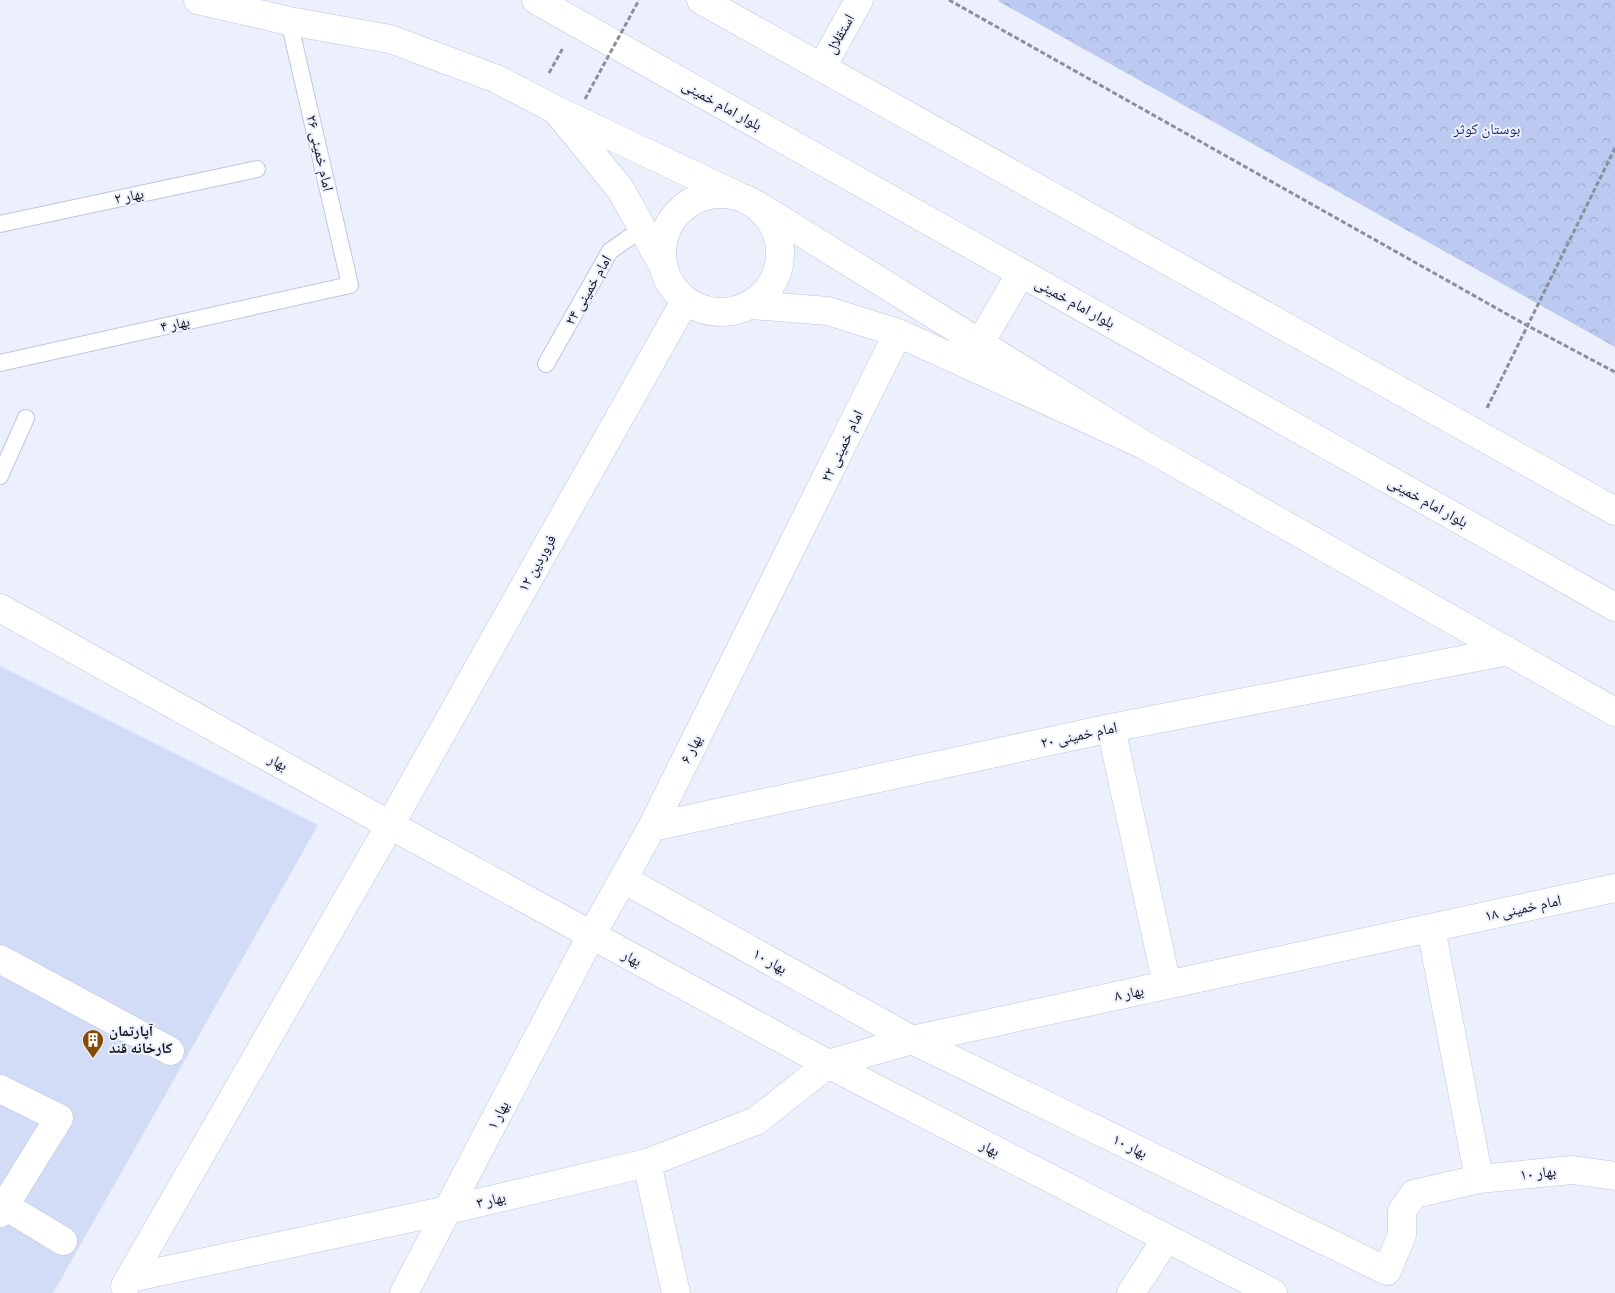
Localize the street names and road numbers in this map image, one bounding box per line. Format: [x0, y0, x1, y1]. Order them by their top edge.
street label: استقلال [822, 11, 859, 58]
street label: بلوار امام خمینی [678, 76, 765, 135]
street label: امام خمینی ۲۶ [302, 113, 338, 193]
street label: بهار ۲ [113, 184, 145, 208]
street label: امام خمینی ۲۴ [561, 252, 616, 329]
street label: بلوار امام خمینی [1031, 274, 1118, 333]
street label: بهار ۴ [159, 312, 191, 336]
street label: امام خمینی ۲۲ [817, 407, 868, 485]
street label: بلوار امام خمینی [1384, 473, 1471, 532]
street label: ۱۲ فروردین [514, 531, 561, 595]
street label: امام خمینی ۲۰ [1039, 718, 1119, 753]
street label: بهار ۶ [676, 732, 706, 766]
street label: بهار [264, 749, 291, 775]
street label: امام خمینی ۱۸ [1483, 891, 1563, 926]
street label: بهار ۱۰ [750, 944, 790, 978]
street label: بهار [618, 945, 645, 971]
street label: بهار ۸ [1113, 981, 1145, 1005]
street label: بهار ۱ [483, 1098, 513, 1132]
street label: بهار ۱۰ [1110, 1130, 1150, 1162]
street label: بهار [976, 1135, 1003, 1160]
street label: بهار ۱۰ [1519, 1162, 1557, 1184]
street label: بهار ۳ [475, 1188, 507, 1212]

